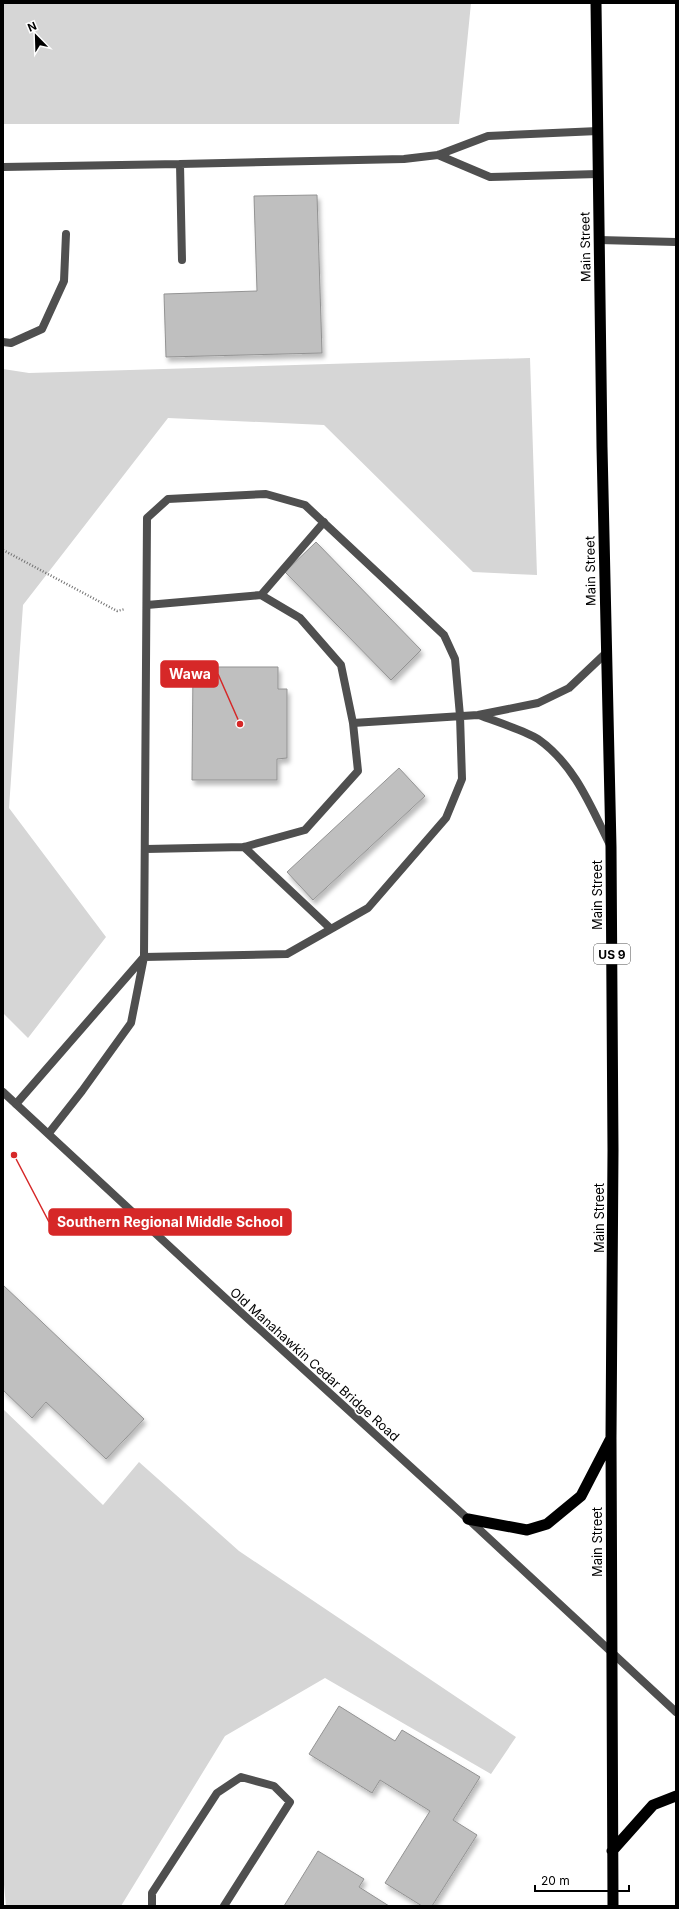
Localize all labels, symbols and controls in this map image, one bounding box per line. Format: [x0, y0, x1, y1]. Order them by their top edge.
north arrow [16, 16, 56, 56]
text: N [25, 19, 39, 35]
street label: Main Street [576, 212, 594, 282]
street label: Main Street [581, 536, 599, 606]
callout: Wawa [161, 661, 218, 687]
text: Wawa [169, 665, 211, 682]
street label: Main Street [589, 860, 605, 930]
road number: US 9 [594, 944, 630, 964]
street label: Main Street [591, 1183, 607, 1253]
callout: Southern Regional Middle School [49, 1209, 291, 1235]
text: Southern Regional Middle School [57, 1213, 283, 1230]
street label: Old Manahawkin Cedar Bridge Road [227, 1284, 403, 1444]
street label: Main Street [589, 1507, 605, 1577]
scale bar [535, 1867, 629, 1893]
text: 20 m [541, 1873, 570, 1888]

